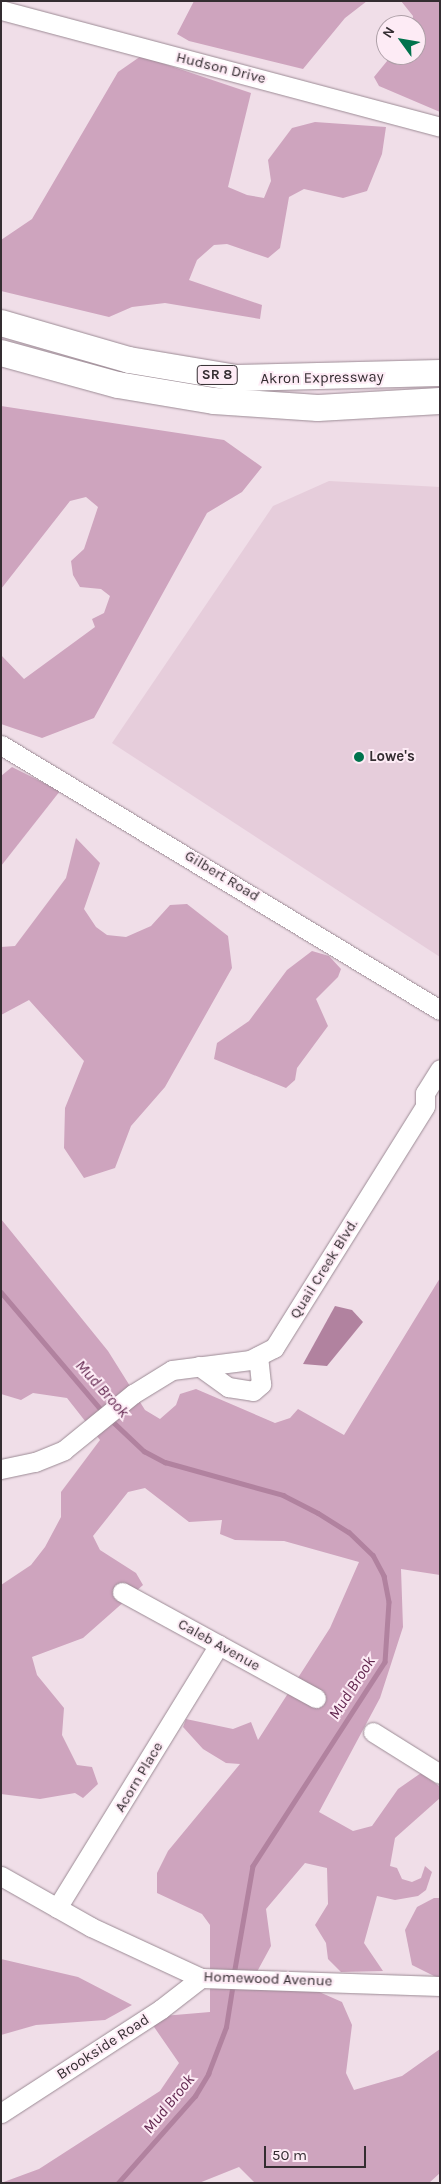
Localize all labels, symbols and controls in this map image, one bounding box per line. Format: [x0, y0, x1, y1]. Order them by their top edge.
north arrow [376, 15, 426, 65]
text: N [379, 24, 399, 41]
street label: Hudson Drive [174, 48, 268, 88]
road number: SR 8 [196, 364, 238, 386]
street label: Akron Expressway [260, 368, 384, 388]
place label: Lowe's [369, 748, 415, 766]
marker: Lowe's [353, 751, 365, 763]
street label: Gilbert Road [181, 847, 263, 905]
street label: Quail Creek Blvd. [286, 1216, 362, 1322]
water label: Mud Brook [71, 1356, 133, 1422]
street label: Caleb Avenue [175, 1615, 263, 1675]
water label: Mud Brook [325, 1653, 379, 1723]
street label: Acorn Place [111, 1739, 167, 1815]
street label: Homewood Avenue [203, 1968, 333, 1990]
street label: Brookside Road [53, 2010, 153, 2084]
water label: Mud Brook [139, 2070, 199, 2138]
scale bar [266, 2136, 368, 2168]
text: 50 m [272, 2146, 307, 2164]

